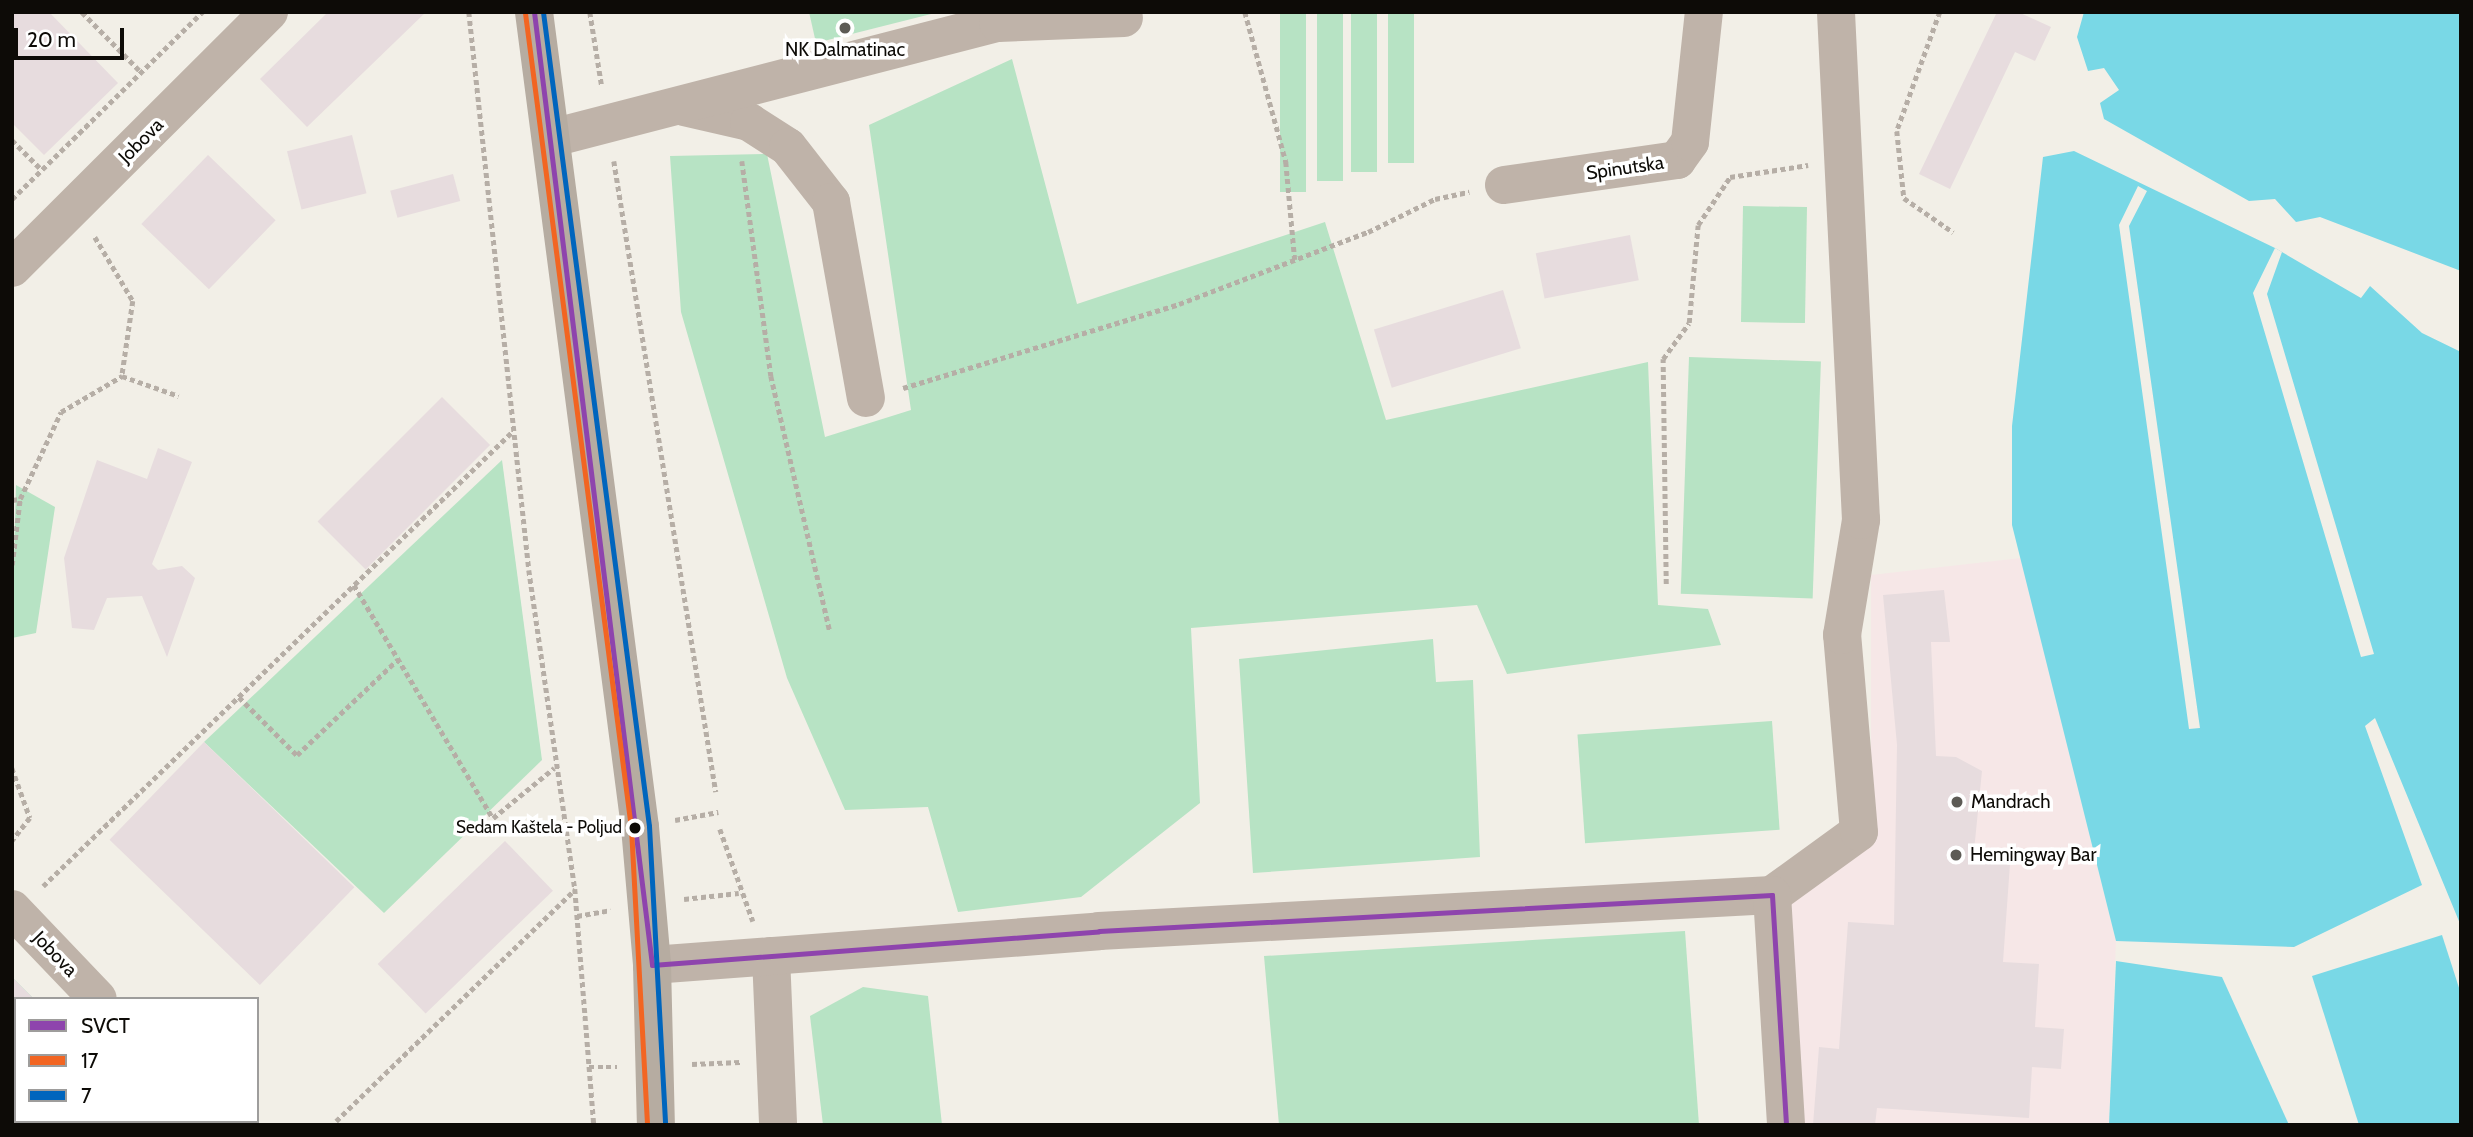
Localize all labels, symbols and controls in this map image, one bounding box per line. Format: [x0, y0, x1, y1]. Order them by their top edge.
scale bar [18, 14, 128, 58]
marker: NK Dalmatinac [837, 20, 853, 36]
text: 20 m [27, 27, 76, 52]
place label: NK Dalmatinac [785, 39, 905, 61]
street label: Jobova [114, 114, 168, 168]
street label: Spinutska [1585, 151, 1665, 185]
place label: Mandrach [1971, 791, 2051, 813]
marker: Mandrach [1949, 794, 1965, 810]
place label: Sedam Kaštela - Poljud [456, 818, 622, 838]
marker: Sedam Kaštela - Poljud [628, 821, 642, 835]
place label: Hemingway Bar [1970, 844, 2096, 866]
marker: Hemingway Bar [1948, 847, 1964, 863]
street label: Jobova [28, 927, 82, 981]
legend [14, 997, 259, 1123]
text: SVCT [81, 1013, 130, 1038]
text: 17 [81, 1048, 98, 1073]
text: 7 [81, 1083, 92, 1108]

